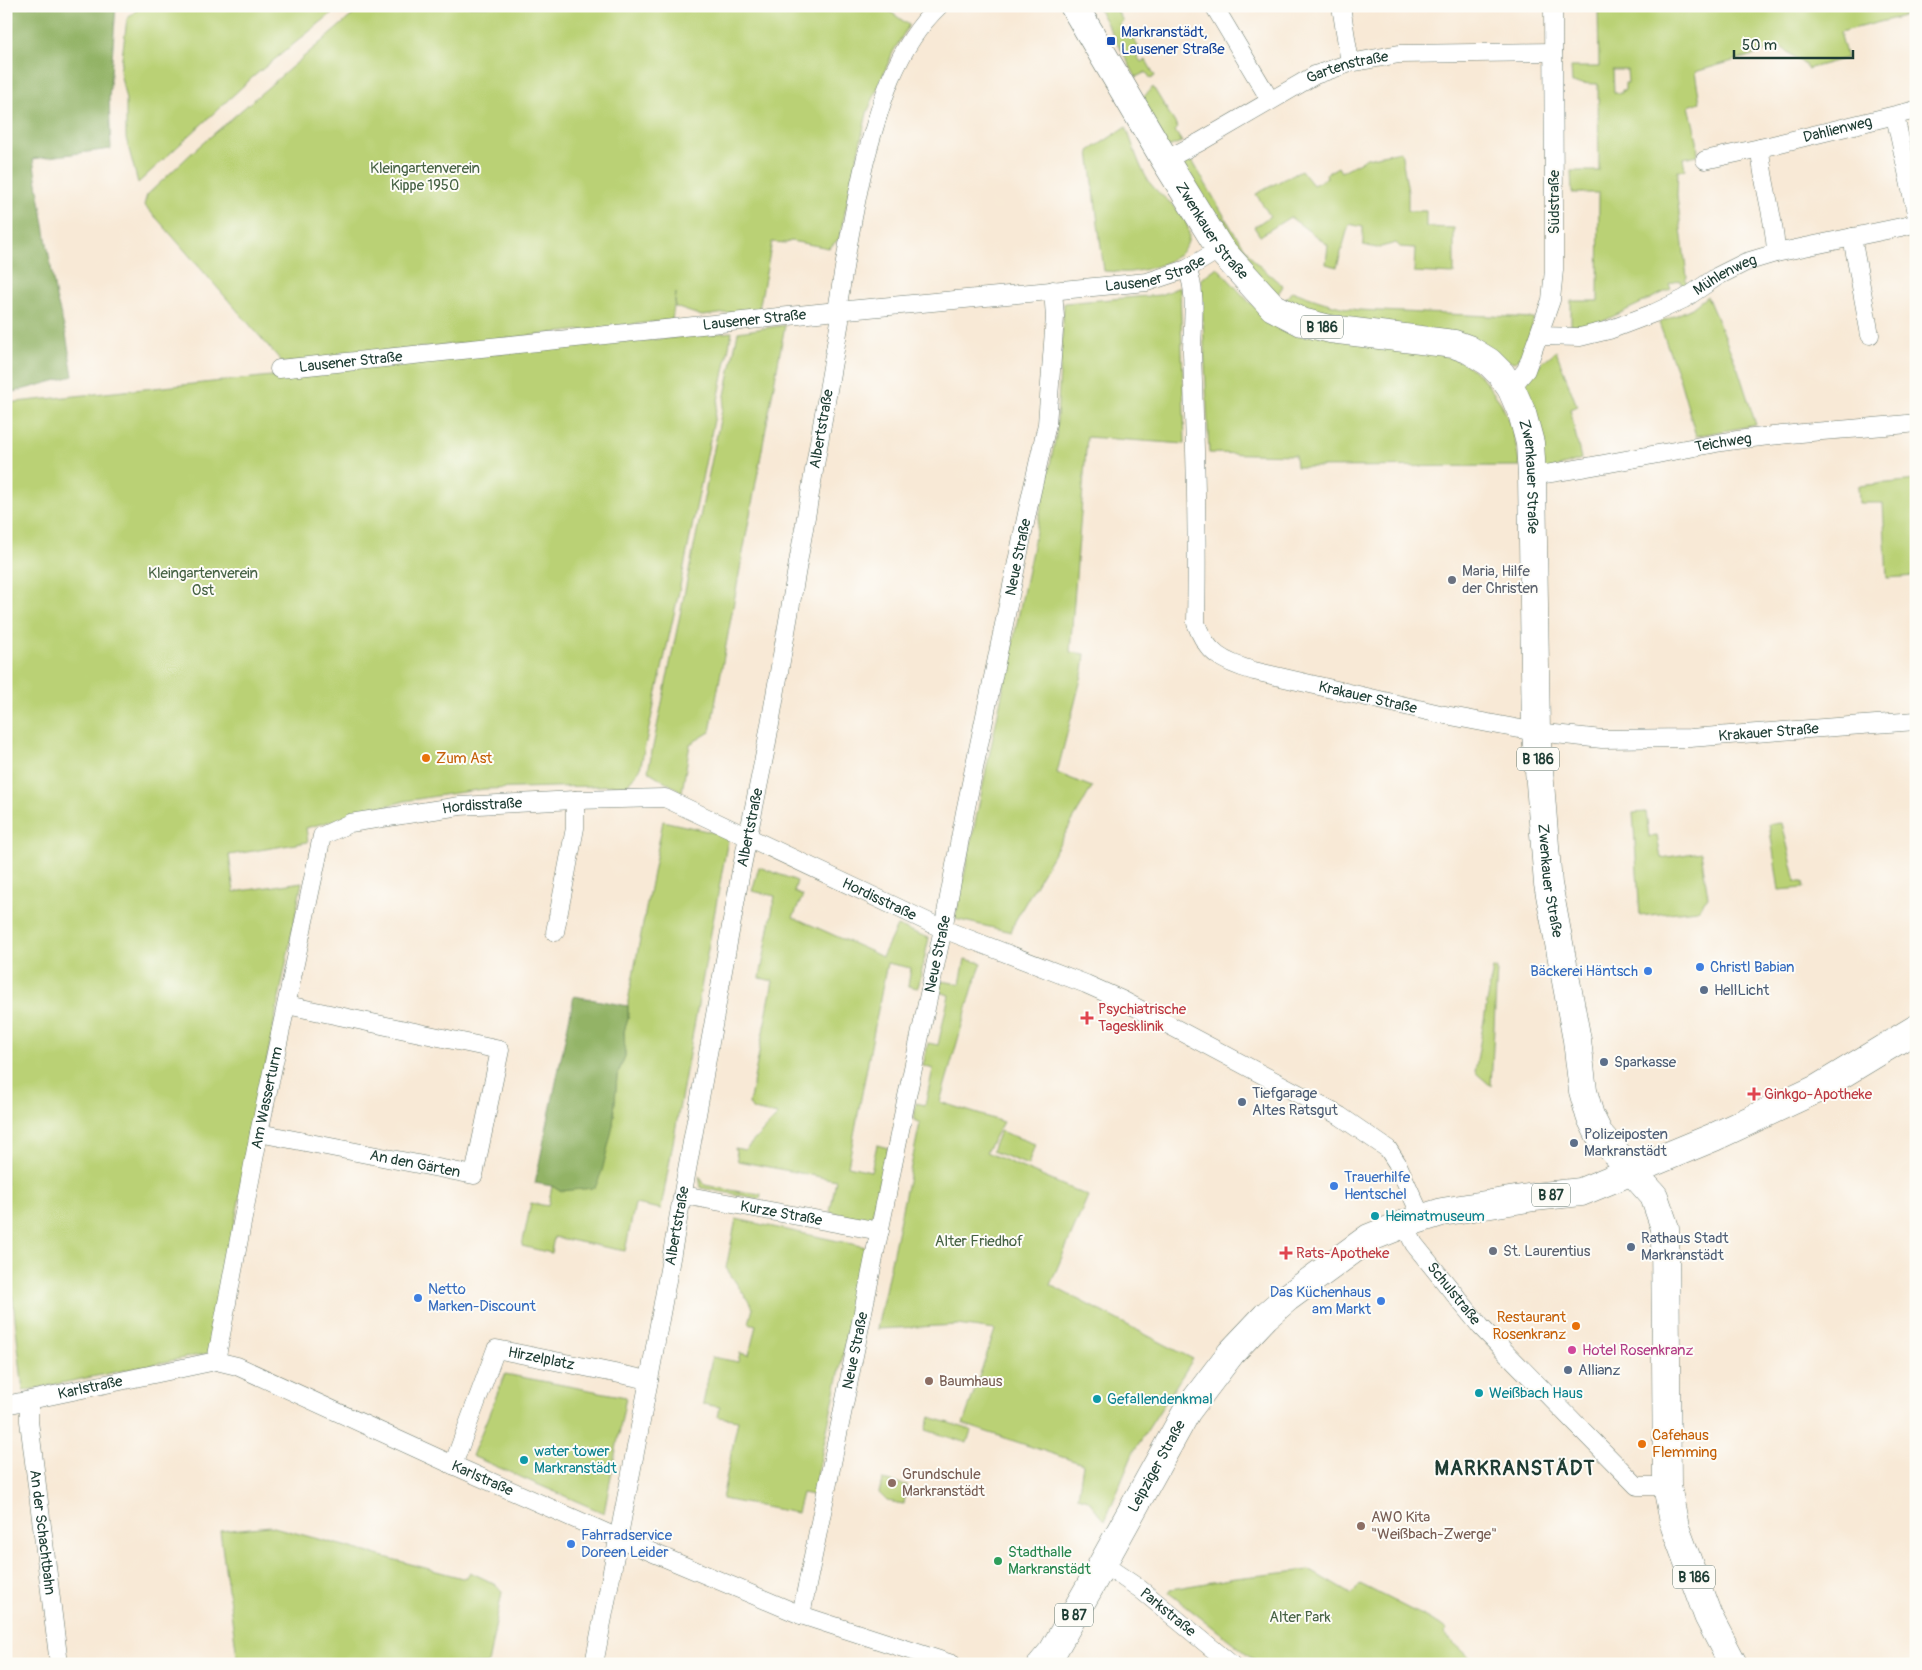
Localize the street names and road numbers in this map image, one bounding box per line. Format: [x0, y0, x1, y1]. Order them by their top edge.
street label: Gartenstraße [1303, 47, 1390, 88]
street label: Dahlienweg [1801, 112, 1874, 147]
street label: Südstraße [1545, 169, 1564, 234]
street label: Zwenkauer Straße [1171, 179, 1253, 284]
street label: Lausener Straße [1104, 250, 1209, 295]
street label: Mühlenweg [1689, 250, 1759, 300]
street label: Lausener Straße [702, 305, 808, 334]
road number: B 186 [1301, 316, 1343, 338]
street label: Lausener Straße [298, 347, 404, 376]
street label: Albertstraße [805, 387, 838, 470]
street label: Zwenkauer Straße [1515, 417, 1542, 534]
street label: Teichweg [1693, 429, 1753, 456]
street label: Neue Straße [1001, 516, 1035, 597]
street label: Krakauer Straße [1317, 677, 1420, 718]
street label: Krakauer Straße [1718, 719, 1820, 745]
road number: B 186 [1517, 748, 1559, 771]
street label: Albertstraße [733, 786, 767, 869]
street label: Hordisstraße [441, 793, 523, 818]
street label: Zwenkauer Straße [1534, 823, 1567, 940]
street label: Hordisstraße [839, 873, 920, 925]
street label: Neue Straße [920, 913, 955, 994]
street label: Am Wasserturm [247, 1045, 287, 1151]
street label: An den Gärten [368, 1145, 462, 1182]
street label: Albertstraße [660, 1184, 693, 1267]
road number: B 87 [1532, 1184, 1570, 1206]
street label: Kurze Straße [739, 1196, 825, 1230]
street label: Schulstraße [1423, 1258, 1485, 1329]
street label: Neue Straße [838, 1310, 872, 1391]
street label: Hirzelplatz [506, 1342, 576, 1374]
street label: Karlstraße [56, 1371, 125, 1403]
street label: Leipziger Straße [1123, 1416, 1190, 1515]
street label: Karlstraße [449, 1456, 517, 1500]
street label: An der Schachtbahn [26, 1468, 60, 1596]
road number: B 186 [1673, 1565, 1715, 1588]
street label: Parkstraße [1136, 1583, 1200, 1641]
road number: B 87 [1055, 1604, 1093, 1626]

